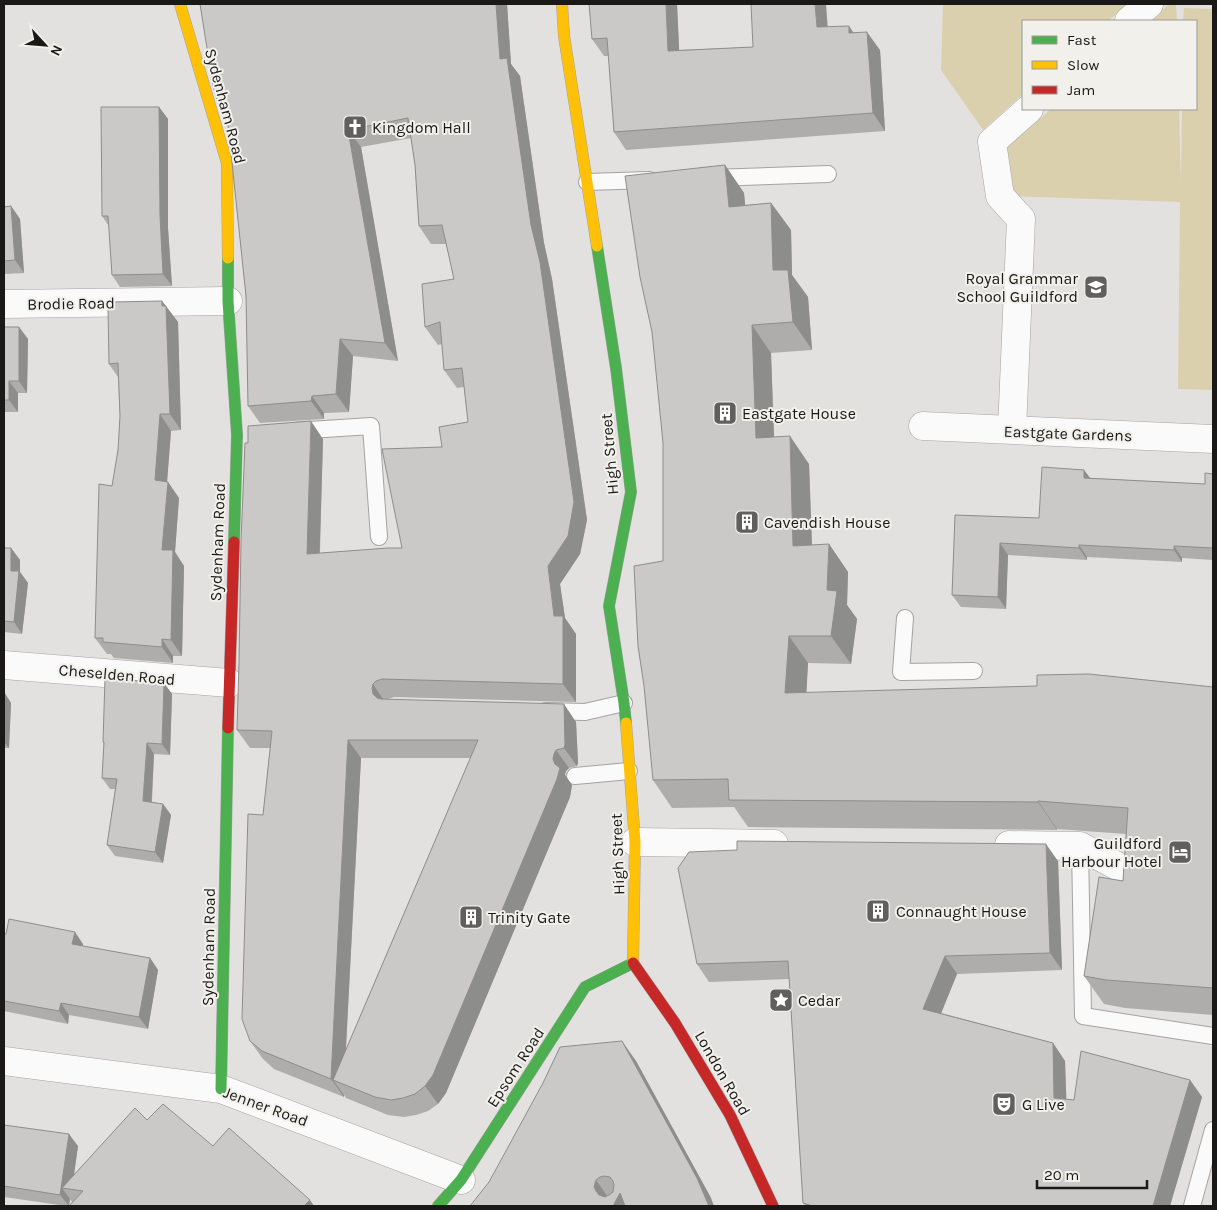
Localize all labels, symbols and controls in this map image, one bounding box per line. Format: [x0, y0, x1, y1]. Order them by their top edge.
north arrow [20, 20, 70, 70]
legend [1022, 20, 1197, 110]
text: Fast [1067, 31, 1097, 49]
text: N [46, 42, 66, 59]
street label: Sydenham Road [201, 46, 250, 166]
text: Slow [1067, 56, 1099, 74]
text: Jam [1067, 81, 1095, 99]
church icon: Kingdom Hall [342, 114, 368, 140]
place label: Kingdom Hall [372, 118, 471, 137]
place label: Royal Grammar School Guildford [956, 269, 1078, 306]
school or university icon: Royal Grammar School Guildford [1083, 274, 1109, 300]
street label: Brodie Road [27, 293, 115, 314]
building icon: Eastgate House [712, 400, 738, 426]
place label: Eastgate House [742, 404, 856, 423]
street label: High Street [596, 412, 623, 496]
street label: Eastgate Gardens [1003, 422, 1133, 445]
street label: Sydenham Road [206, 482, 229, 602]
building icon: Cavendish House [734, 509, 760, 535]
place label: Cavendish House [764, 513, 890, 532]
street label: Cheselden Road [58, 660, 176, 689]
street label: High Street [607, 813, 628, 895]
place label: Guildford Harbour Hotel [1061, 834, 1162, 871]
hotel icon: Guildford Harbour Hotel [1167, 839, 1193, 865]
street label: Sydenham Road [198, 888, 219, 1006]
building icon: Connaught House [865, 898, 891, 924]
place label: Connaught House [896, 902, 1027, 921]
building icon: Trinity Gate [458, 904, 484, 930]
place label: Trinity Gate [488, 908, 570, 927]
place icon: Cedar [768, 987, 794, 1013]
place label: Cedar [798, 991, 840, 1010]
street label: Epsom Road [483, 1024, 548, 1111]
street label: London Road [691, 1028, 754, 1119]
street label: Jenner Road [221, 1082, 311, 1131]
theatre icon: G Live [991, 1091, 1017, 1117]
place label: G Live [1022, 1095, 1065, 1114]
scale bar [1037, 1158, 1147, 1190]
text: 20 m [1044, 1166, 1079, 1184]

